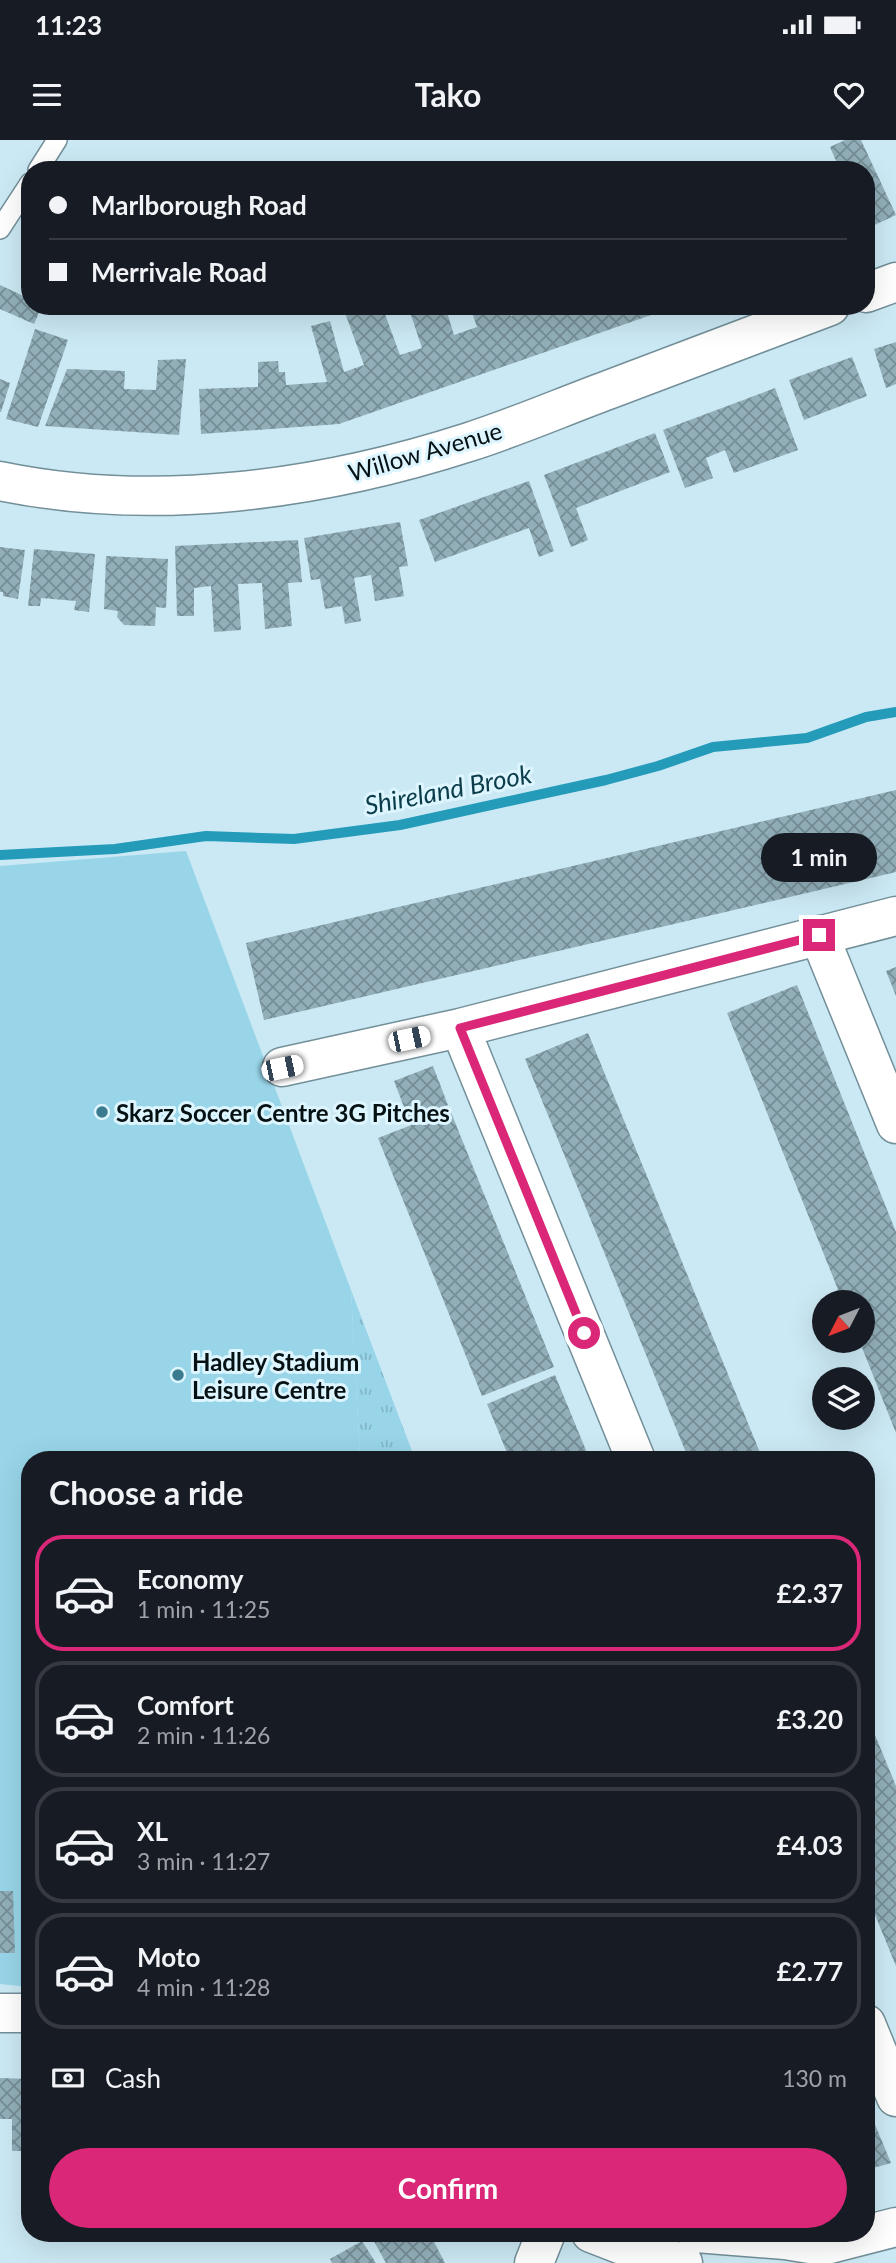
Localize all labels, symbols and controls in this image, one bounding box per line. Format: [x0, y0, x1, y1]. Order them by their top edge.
text: 11:23 [35, 9, 102, 41]
text: Tako [415, 75, 481, 114]
icon: menu [28, 76, 66, 114]
icon: heart [830, 76, 868, 114]
text: Marlborough Road [91, 189, 307, 221]
text: Merrivale Road [91, 256, 267, 288]
street label: Willow Avenue [345, 415, 505, 487]
water label: Shireland Brook [362, 757, 535, 821]
callout: 1 min [761, 834, 877, 882]
text: 1 min [790, 843, 848, 871]
route end [803, 919, 835, 951]
car [387, 1024, 432, 1054]
car [260, 1053, 305, 1083]
place label: Skarz Soccer Centre 3G Pitches [116, 1098, 450, 1127]
marker: Skarz Soccer Centre 3G Pitches [94, 1104, 110, 1120]
north arrow [812, 1290, 875, 1353]
map controls [812, 1290, 875, 1430]
route start [568, 1317, 600, 1349]
place label: Hadley Stadium Leisure Centre [192, 1347, 359, 1404]
marker: Hadley Stadium Leisure Centre [170, 1367, 186, 1383]
button: layers [812, 1367, 875, 1430]
text: Choose a ride [49, 1473, 243, 1512]
icon: car [53, 1562, 116, 1625]
text: Economy [137, 1563, 243, 1595]
text: £2.37 [777, 1577, 843, 1609]
text: 1 min · 11:25 [137, 1595, 270, 1623]
icon: car [53, 1688, 116, 1751]
text: Comfort [137, 1689, 234, 1721]
text: £3.20 [777, 1703, 843, 1735]
text: 2 min · 11:26 [137, 1721, 270, 1749]
icon: car [53, 1814, 116, 1877]
text: XL [137, 1815, 168, 1847]
text: £4.03 [777, 1829, 843, 1861]
text: 3 min · 11:27 [137, 1847, 270, 1875]
icon: car [53, 1940, 116, 2003]
text: Moto [137, 1941, 200, 1973]
text: £2.77 [777, 1955, 843, 1987]
text: 4 min · 11:28 [137, 1973, 270, 2001]
icon: cash [49, 2059, 87, 2097]
text: Cash [105, 2062, 161, 2094]
text: 130 m [782, 2064, 847, 2092]
button: Confirm [49, 2148, 847, 2228]

